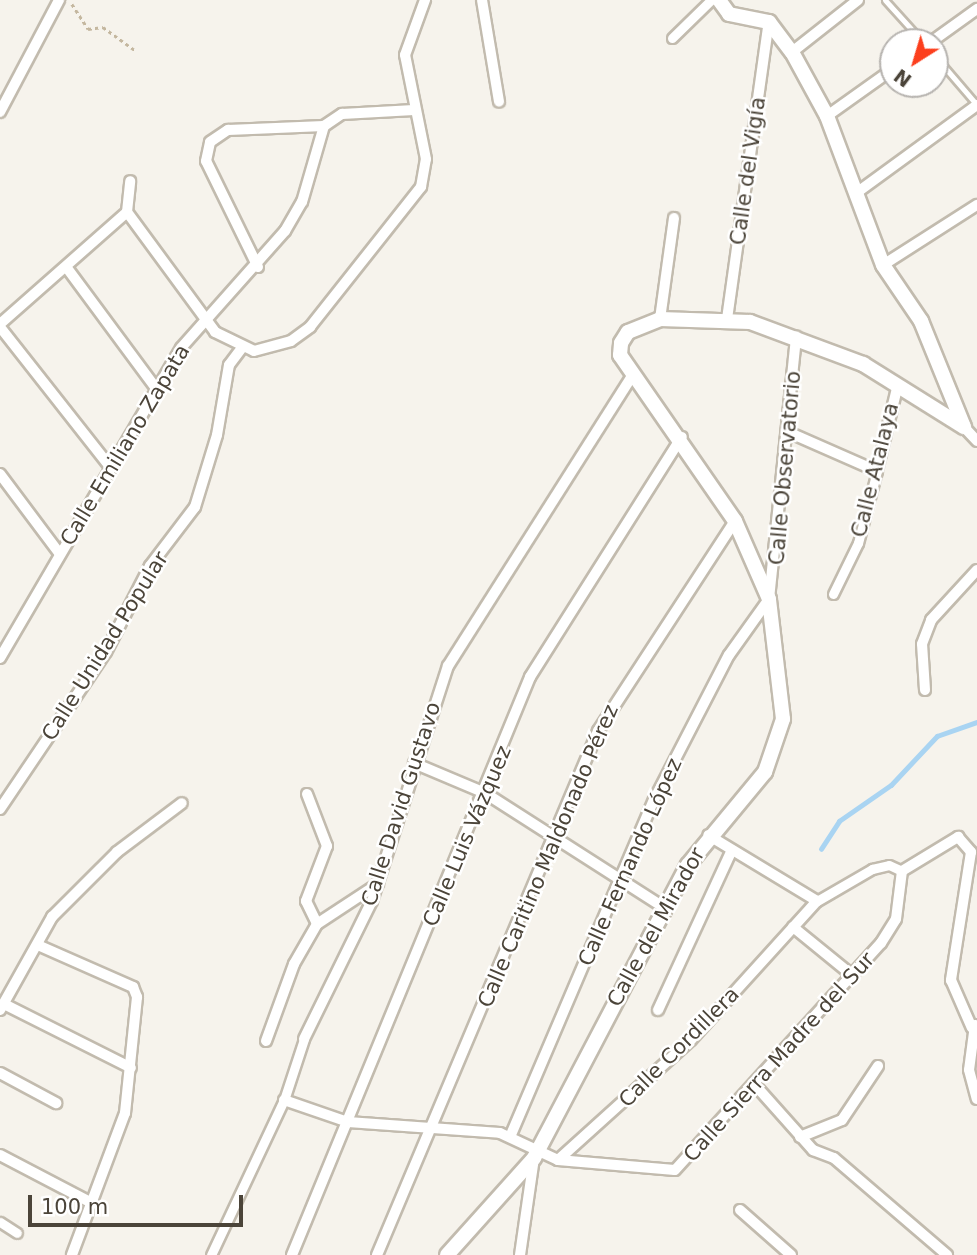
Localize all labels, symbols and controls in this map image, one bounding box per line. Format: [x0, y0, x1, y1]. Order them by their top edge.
north arrow [879, 28, 949, 98]
text: N [890, 65, 916, 92]
street label: Calle del Vigía [725, 95, 771, 247]
street label: Calle Emiliano Zapata [55, 340, 195, 550]
street label: Calle Observatorio [764, 370, 806, 566]
street label: Calle Atalaya [846, 400, 904, 540]
street label: Calle Unidad Popular [36, 547, 174, 745]
street label: Calle David Gustavo [356, 699, 446, 909]
street label: Calle Caritino Maldonado Pérez [473, 701, 623, 1011]
street label: Calle Luis Vázquez [417, 742, 517, 930]
street label: Calle Fernando López [573, 754, 687, 970]
street label: Calle del Mirador [602, 843, 710, 1011]
street label: Calle Sierra Madre del Sur [678, 947, 880, 1167]
street label: Calle Cordillera [614, 982, 744, 1112]
scale bar [32, 1182, 247, 1226]
text: 100 m [41, 1195, 108, 1219]

